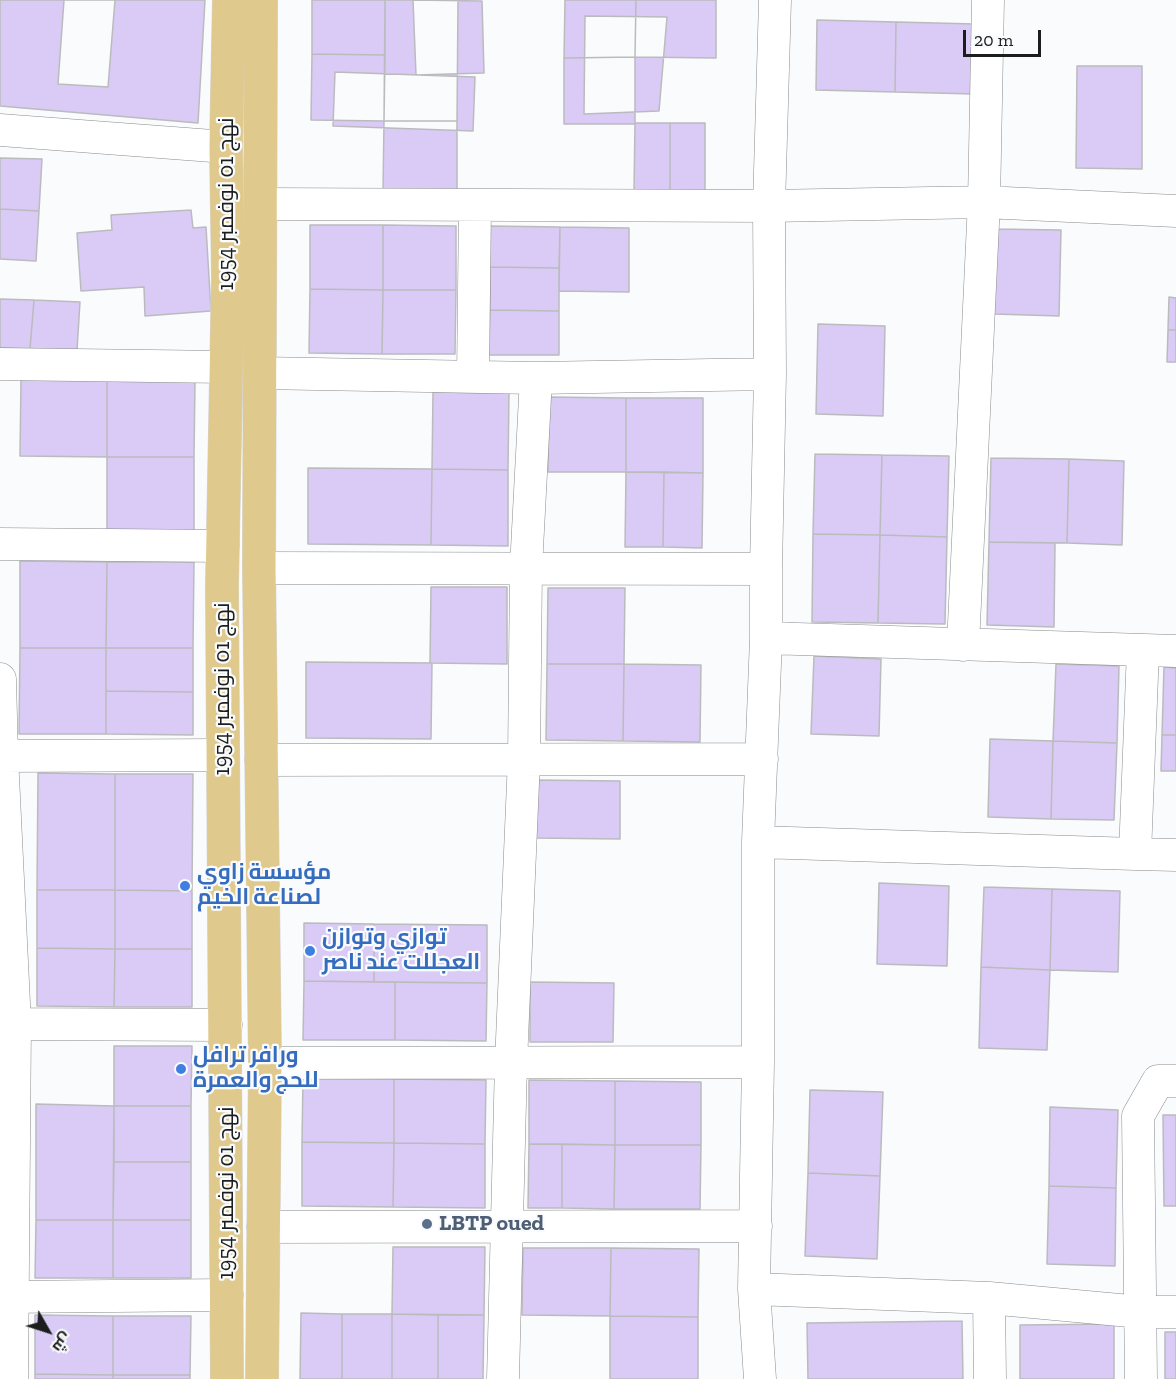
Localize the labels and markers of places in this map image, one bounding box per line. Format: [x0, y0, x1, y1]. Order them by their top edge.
place label: مؤسسة زاوي لصناعة الخيم [197, 860, 331, 912]
marker: مؤسسة زاوي لصناعة الخيم [178, 879, 192, 893]
place label: توازي وتوازن العجللت عند ناصر [322, 925, 480, 976]
marker: توازي وتوازن العجللت عند ناصر [303, 944, 317, 958]
place label: ورافر ترافل للحج والعمرة [193, 1043, 318, 1094]
marker: ورافر ترافل للحج والعمرة [174, 1062, 188, 1076]
place label: LBTP oued [439, 1211, 544, 1237]
marker: LBTP oued [420, 1217, 434, 1231]

